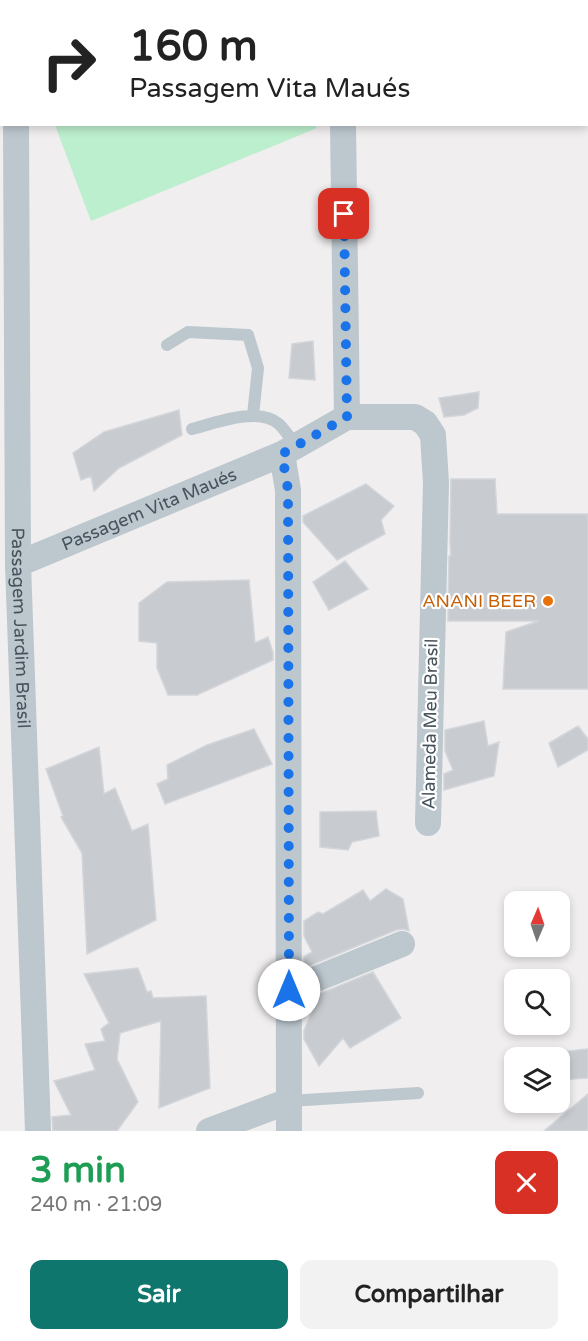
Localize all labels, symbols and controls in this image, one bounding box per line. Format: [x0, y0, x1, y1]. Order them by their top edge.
text: 160 m [129, 21, 258, 72]
icon: right [30, 24, 108, 102]
text: Passagem Vita Maués [129, 72, 410, 105]
pin [318, 188, 369, 239]
icon: arrive [327, 197, 360, 230]
street label: Passagem Vita Maués [58, 463, 240, 556]
street label: Passagem Jardim Brasil [7, 527, 35, 729]
place label: ANANI BEER [422, 590, 536, 612]
marker: ANANI BEER [541, 594, 555, 608]
street label: Alameda Meu Brasil [418, 638, 442, 810]
north arrow [504, 891, 570, 957]
map controls [504, 891, 570, 1113]
position arrow [257, 958, 321, 1022]
button: search [504, 969, 570, 1035]
button: layers [504, 1047, 570, 1113]
text: 3 min [30, 1149, 126, 1192]
button: close [495, 1151, 558, 1214]
text: 240 m · 21:09 [30, 1193, 162, 1217]
button: Sair [30, 1260, 288, 1329]
button: Compartilhar [300, 1260, 558, 1329]

